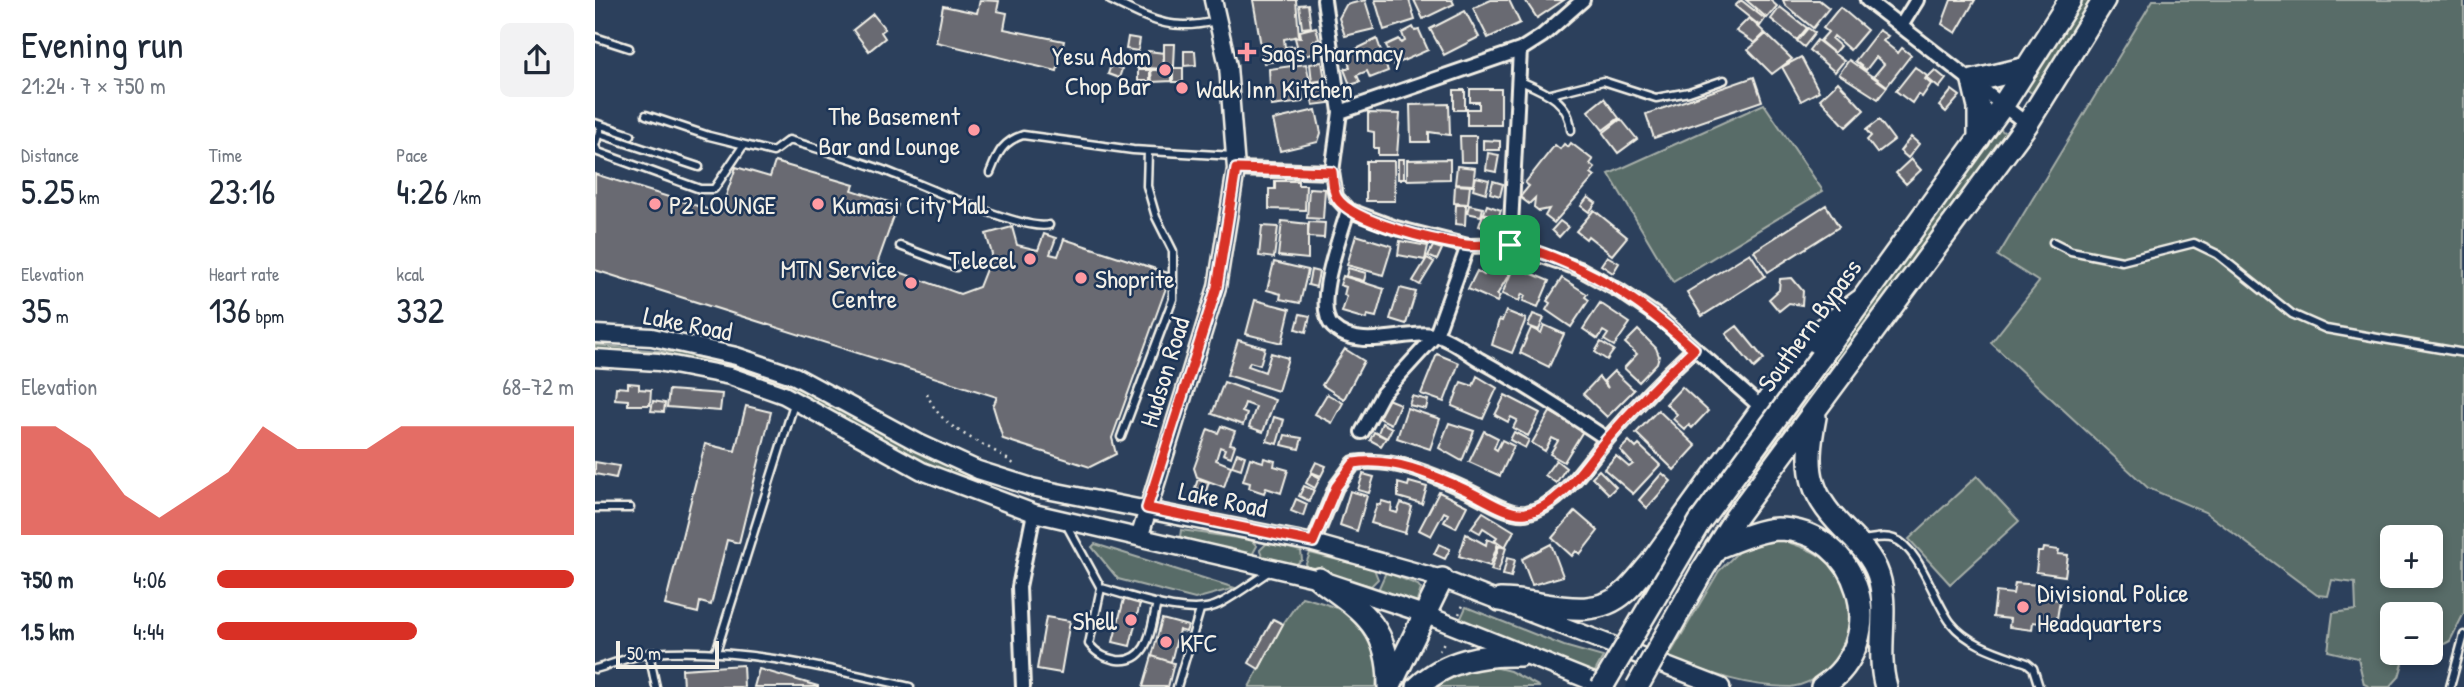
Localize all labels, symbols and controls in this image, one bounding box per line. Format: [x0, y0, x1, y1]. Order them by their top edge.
text: Evening run [21, 18, 184, 70]
button: share [500, 23, 574, 97]
place label: Saqs Pharmacy [1261, 35, 1404, 70]
place label: Yesu Adom Chop Bar [1052, 38, 1151, 103]
marker: Saqs Pharmacy [1239, 44, 1255, 60]
marker: Yesu Adom Chop Bar [1157, 62, 1173, 78]
text: 21:24 · 7 × 750 m [21, 70, 166, 101]
place label: Walk Inn Kitchen [1196, 71, 1353, 106]
marker: Walk Inn Kitchen [1174, 80, 1190, 96]
place label: The Basement Bar and Lounge [818, 98, 961, 163]
marker: The Basement Bar and Lounge [966, 122, 982, 138]
text: Distance [21, 142, 79, 168]
text: Time [209, 142, 242, 168]
text: Pace [396, 142, 428, 168]
text: 5.25 [21, 168, 74, 215]
text: 23:16 [209, 168, 276, 215]
text: 4:26 [396, 168, 448, 215]
text: km [74, 184, 100, 210]
text: /km [448, 184, 481, 210]
place label: P2 LOUNGE [669, 187, 776, 222]
place label: Kumasi City Mall [832, 187, 989, 222]
marker: P2 LOUNGE [647, 196, 663, 212]
marker: Kumasi City Mall [810, 196, 826, 212]
pin [1480, 215, 1540, 275]
icon: arrive [1491, 226, 1529, 264]
place label: Telecel [949, 242, 1016, 277]
place label: MTN Service Centre [781, 251, 897, 316]
marker: Telecel [1022, 251, 1038, 267]
street label: Southern Bypass [1749, 251, 1869, 399]
text: Elevation [21, 261, 84, 287]
text: Heart rate [209, 261, 280, 287]
text: kcal [396, 261, 424, 287]
place label: Shoprite [1095, 261, 1175, 296]
marker: Shoprite [1073, 270, 1089, 286]
marker: MTN Service Centre [903, 275, 919, 291]
text: 35 [21, 287, 52, 334]
text: 136 [209, 287, 251, 334]
text: 332 [396, 287, 444, 334]
street label: Lake Road [641, 297, 735, 349]
text: m [52, 303, 69, 329]
text: bpm [251, 303, 284, 329]
street label: Hudson Road [1131, 313, 1197, 431]
text: Elevation [21, 371, 97, 402]
text: 68–72 m [502, 371, 574, 402]
street label: Lake Road [1176, 473, 1270, 525]
map controls [2380, 525, 2443, 665]
button: + [2380, 525, 2443, 588]
text: 750 m [21, 564, 73, 595]
text: 4:06 [133, 564, 166, 595]
place label: Divisional Police Headquarters [2037, 575, 2189, 640]
marker: Divisional Police Headquarters [2015, 599, 2031, 615]
button: − [2380, 602, 2443, 665]
place label: Shell [1073, 603, 1118, 638]
marker: Shell [1123, 612, 1139, 628]
text: 1.5 km [21, 616, 74, 647]
text: 4:44 [133, 616, 164, 647]
place label: KFC [1180, 625, 1218, 660]
marker: KFC [1158, 634, 1174, 650]
scale bar [616, 638, 719, 670]
text: 50 m [627, 640, 661, 666]

